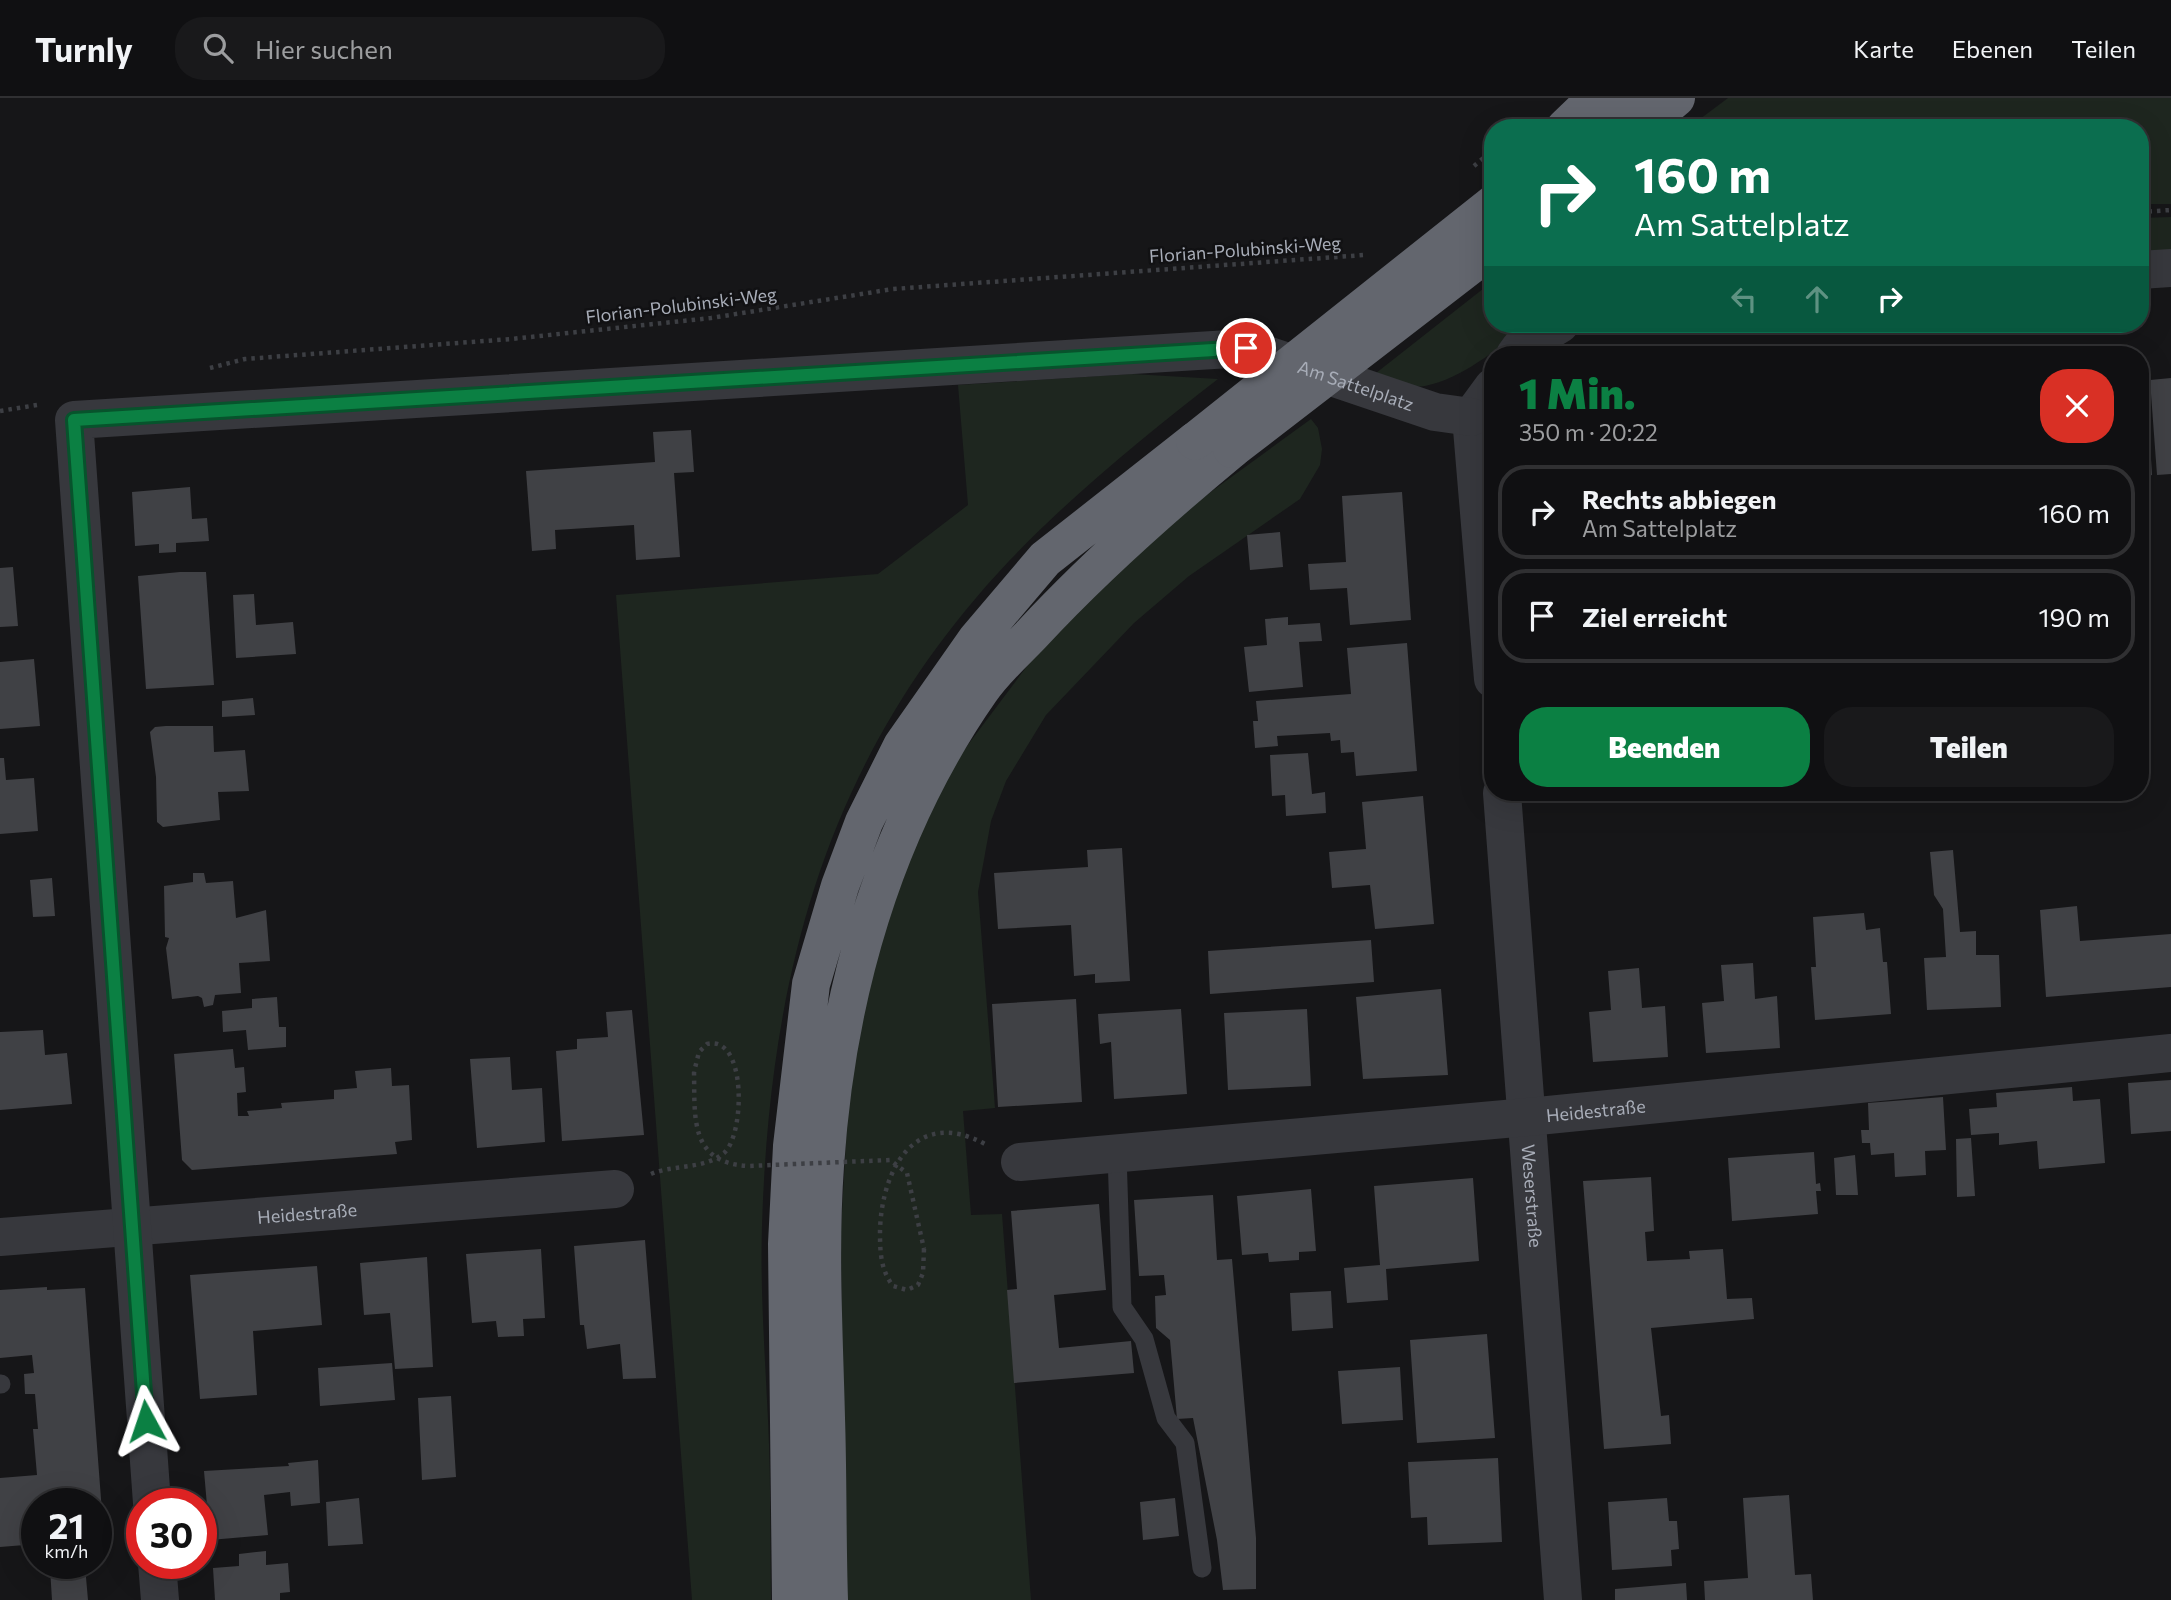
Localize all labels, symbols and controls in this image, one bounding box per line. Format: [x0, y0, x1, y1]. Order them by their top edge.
search box [175, 17, 665, 80]
text: Turnly [35, 28, 133, 69]
icon: search [199, 29, 237, 67]
text: Hier suchen [255, 33, 393, 64]
text: Karte [1853, 34, 1914, 63]
text: Ebenen [1952, 34, 2033, 63]
text: Teilen [2071, 34, 2136, 63]
text: 160 m [1634, 143, 1771, 203]
icon: right [1519, 147, 1610, 238]
text: Am Sattelplatz [1634, 203, 1849, 243]
street label: Florian-Polubinski-Weg [1148, 231, 1342, 267]
icon: left [1725, 280, 1763, 318]
icon: ahead [1798, 280, 1836, 318]
icon: right [1871, 280, 1909, 318]
street label: Florian-Polubinski-Weg [584, 282, 778, 328]
pin [1216, 318, 1276, 378]
icon: arrive [1227, 329, 1265, 367]
street label: Am Sattelplatz [1295, 355, 1417, 415]
text: 1 Min. [1519, 366, 1636, 418]
button: close [2040, 369, 2114, 443]
text: 350 m · 20:22 [1519, 418, 1658, 446]
text: Rechts abbiegen [1582, 483, 1777, 514]
icon: right [1523, 493, 1561, 531]
text: 160 m [2038, 497, 2110, 528]
text: Am Sattelplatz [1582, 514, 1737, 542]
icon: arrive [1523, 597, 1561, 635]
text: Ziel erreicht [1582, 601, 1727, 632]
text: 190 m [2038, 601, 2110, 632]
button: Beenden [1519, 707, 1810, 787]
button: Teilen [1824, 707, 2114, 787]
street label: Heidestraße [1545, 1094, 1646, 1126]
street label: Weserstraße [1518, 1143, 1547, 1248]
street label: Heidestraße [256, 1198, 358, 1228]
position arrow [109, 1384, 183, 1458]
speed limit sign: 30 [126, 1488, 217, 1579]
text: 21 [49, 1503, 84, 1546]
text: km/h [45, 1540, 88, 1562]

